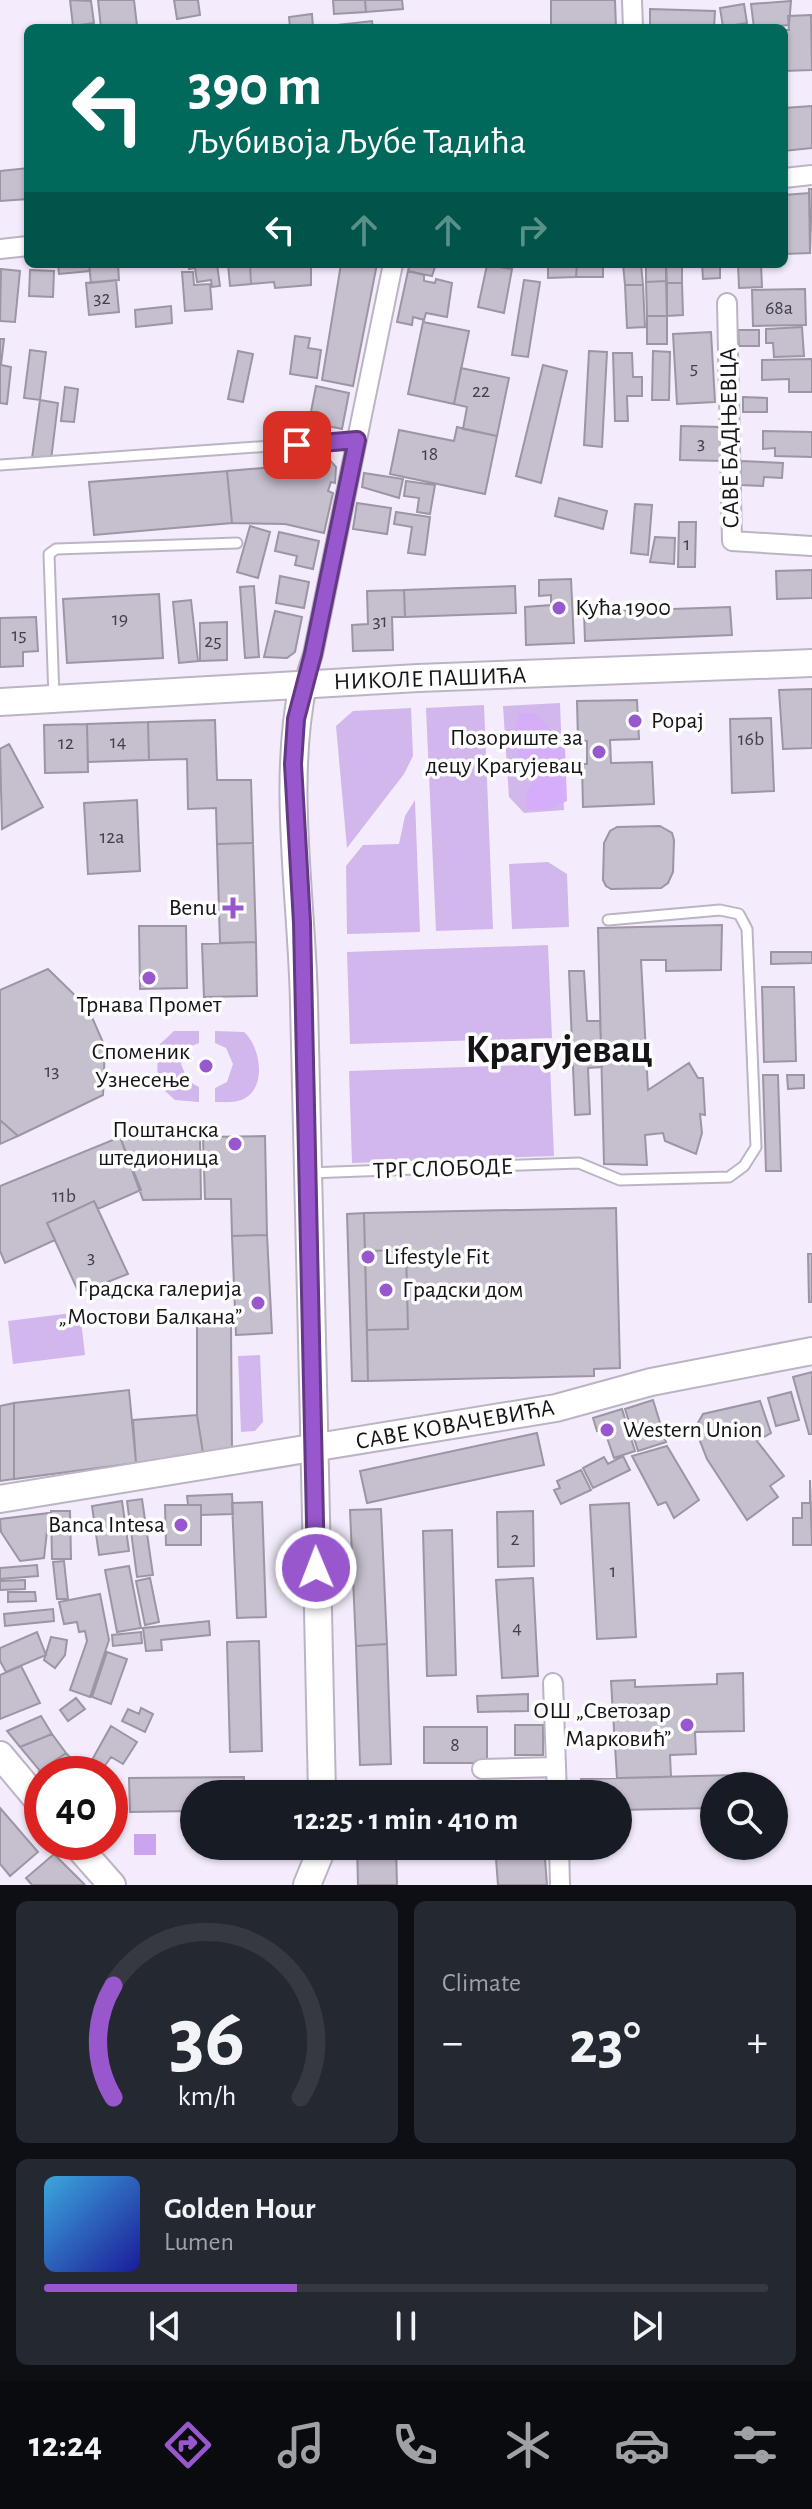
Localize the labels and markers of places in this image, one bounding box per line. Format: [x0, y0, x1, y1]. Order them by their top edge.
pin [263, 411, 331, 479]
place label: Кућа 1900 [575, 596, 671, 620]
marker: Кућа 1900 [550, 599, 568, 617]
place label: Popaj [651, 709, 704, 733]
marker: Popaj [626, 712, 644, 730]
place label: Позориште за децу Крагујевац [425, 726, 583, 778]
marker: Позориште за децу Крагујевац [590, 743, 608, 761]
place label: Benu [169, 896, 217, 920]
marker: Benu [224, 899, 242, 917]
marker: Трнава Промет [140, 969, 158, 987]
place label: Трнава Промет [76, 993, 222, 1017]
place label: Споменик Узнесење [91, 1040, 190, 1092]
marker: Споменик Узнесење [197, 1057, 215, 1075]
place label: Поштанска штедионица [98, 1118, 219, 1170]
marker: Поштанска штедионица [226, 1135, 244, 1153]
place label: Lifestyle Fit [384, 1245, 490, 1269]
marker: Lifestyle Fit [359, 1248, 377, 1266]
place label: Градска галерија „Мостови Балкана” [58, 1277, 242, 1329]
place label: Градски дом [402, 1278, 523, 1302]
marker: Градски дом [377, 1281, 395, 1299]
marker: Градска галерија „Мостови Балкана” [249, 1294, 267, 1312]
place label: Western Union [623, 1418, 762, 1442]
marker: Western Union [598, 1421, 616, 1439]
place label: Banca Intesa [48, 1513, 165, 1537]
marker: Banca Intesa [172, 1516, 190, 1534]
place label: ОШ „Светозар Марковић” [533, 1699, 671, 1751]
marker: ОШ „Светозар Марковић” [678, 1716, 696, 1734]

